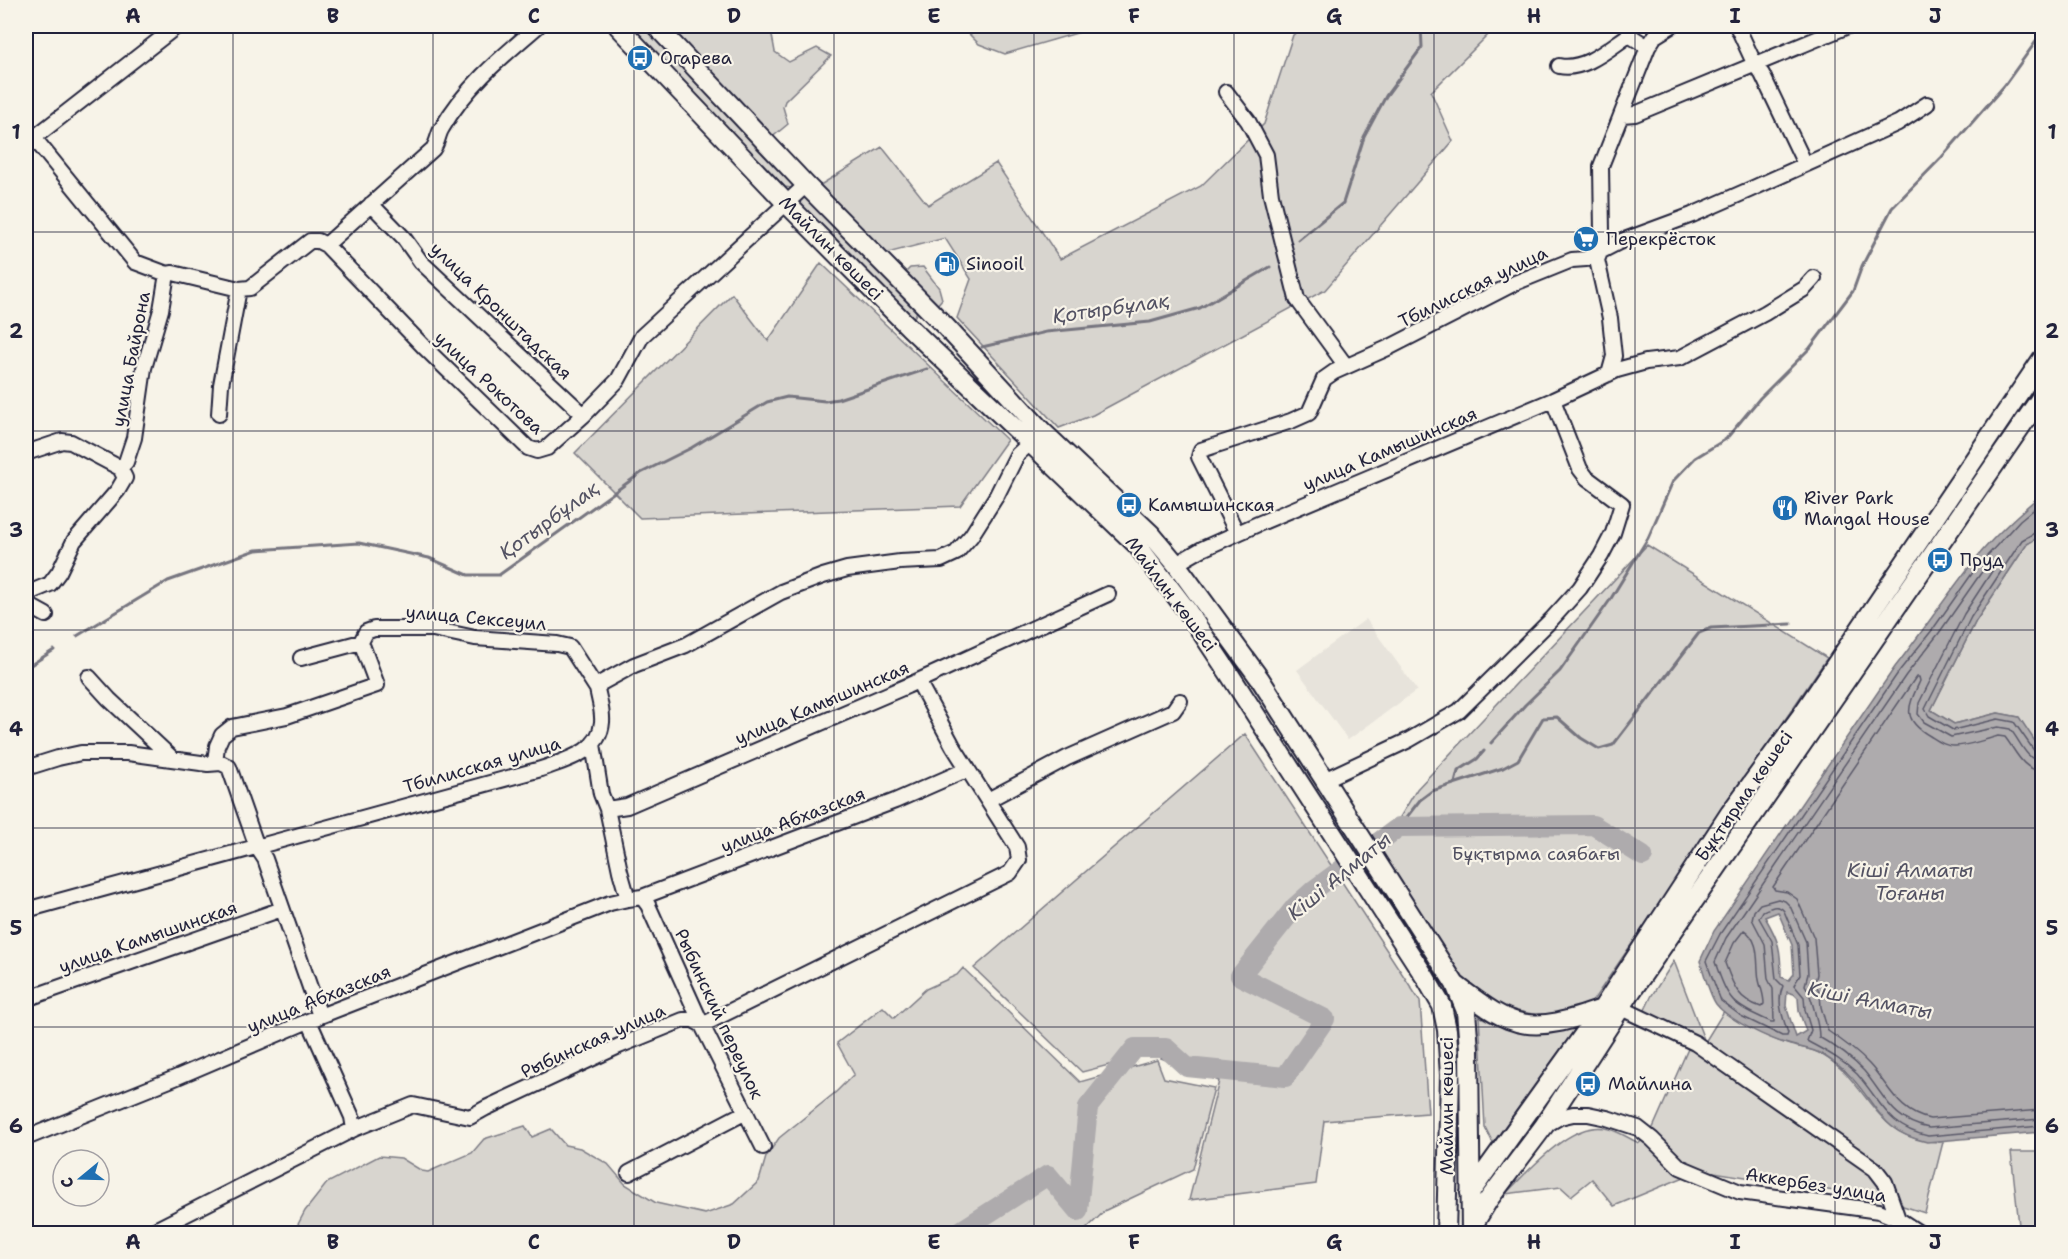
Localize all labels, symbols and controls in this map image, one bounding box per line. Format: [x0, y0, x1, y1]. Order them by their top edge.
text: A [125, 3, 141, 29]
text: B [327, 3, 339, 29]
text: C [528, 3, 540, 29]
text: D [727, 3, 741, 29]
text: E [927, 3, 941, 29]
text: F [1128, 3, 1140, 29]
text: G [1326, 3, 1342, 29]
text: H [1527, 3, 1541, 29]
text: I [1729, 3, 1741, 29]
text: J [1929, 3, 1942, 29]
bus stop icon: Огарева [625, 43, 655, 73]
place label: Огарева [660, 46, 732, 70]
text: 1 [11, 119, 21, 145]
text: 1 [2047, 119, 2057, 145]
street label: Майлин көшесі [773, 190, 889, 306]
supermarket icon: Перекрёсток [1571, 224, 1601, 254]
place label: Перекрёсток [1606, 227, 1716, 251]
street label: улица Кронштадская [425, 237, 577, 385]
street label: Тбилисская улица [1395, 241, 1551, 333]
fuel station icon: Sinooil [932, 249, 962, 279]
place label: Sinooil [966, 252, 1024, 276]
water label: Қотырбұлақ [1051, 287, 1171, 329]
street label: улица Байрона [106, 289, 156, 429]
text: 2 [9, 318, 23, 344]
text: 2 [2045, 318, 2059, 344]
street label: улица Рокотова [429, 326, 549, 440]
street label: улица Камышинская [1299, 401, 1481, 497]
water label: Қотырбұлақ [494, 475, 604, 565]
place label: River Park Mangal House [1804, 486, 1930, 531]
bus stop icon: Камышинская [1114, 490, 1144, 520]
place label: Камышинская [1148, 493, 1275, 517]
restaurant icon: River Park Mangal House [1770, 493, 1800, 523]
text: 3 [9, 517, 23, 543]
text: 3 [2045, 517, 2059, 543]
street label: Майлин көшесі [1120, 531, 1222, 657]
bus stop icon: Пруд [1925, 545, 1955, 575]
place label: Пруд [1960, 548, 2005, 572]
street label: улица Сексеуил [405, 600, 547, 636]
street label: улица Камышинская [731, 655, 913, 751]
text: 4 [9, 716, 23, 742]
text: 4 [2045, 716, 2059, 742]
street label: Бұқтырма көшесі [1690, 726, 1798, 866]
street label: Тбилисская улица [401, 731, 563, 799]
street label: улица Абхазская [717, 781, 869, 859]
water label: Кіші Алматы [1282, 826, 1396, 926]
park label: Бұқтырма саябағы [1452, 842, 1620, 866]
water label: Кіші Алматы Тоғаны [1847, 857, 1973, 906]
street label: улица Камышинская [56, 895, 240, 979]
text: 5 [10, 915, 22, 941]
text: 5 [2046, 915, 2058, 941]
street label: Рыбинский переулок [669, 925, 769, 1103]
street label: улица Абхазская [244, 959, 394, 1039]
water label: Кіші Алматы [1805, 975, 1935, 1025]
street label: Рыбинская улица [517, 998, 669, 1084]
street label: Майлин көшесі [1435, 1037, 1459, 1175]
bus stop icon: Майлина [1573, 1069, 1603, 1099]
place label: Майлина [1608, 1072, 1692, 1096]
text: 6 [9, 1113, 23, 1139]
text: 6 [2045, 1113, 2059, 1139]
north arrow [51, 1148, 111, 1208]
street label: Аккербез улица [1744, 1162, 1888, 1208]
text: С [56, 1174, 79, 1191]
text: A [125, 1229, 141, 1255]
text: B [327, 1229, 339, 1255]
text: C [528, 1229, 540, 1255]
text: D [727, 1229, 741, 1255]
text: E [927, 1229, 941, 1255]
text: F [1128, 1229, 1140, 1255]
text: G [1326, 1229, 1342, 1255]
text: H [1527, 1229, 1541, 1255]
text: I [1729, 1229, 1741, 1255]
text: J [1929, 1229, 1942, 1255]

